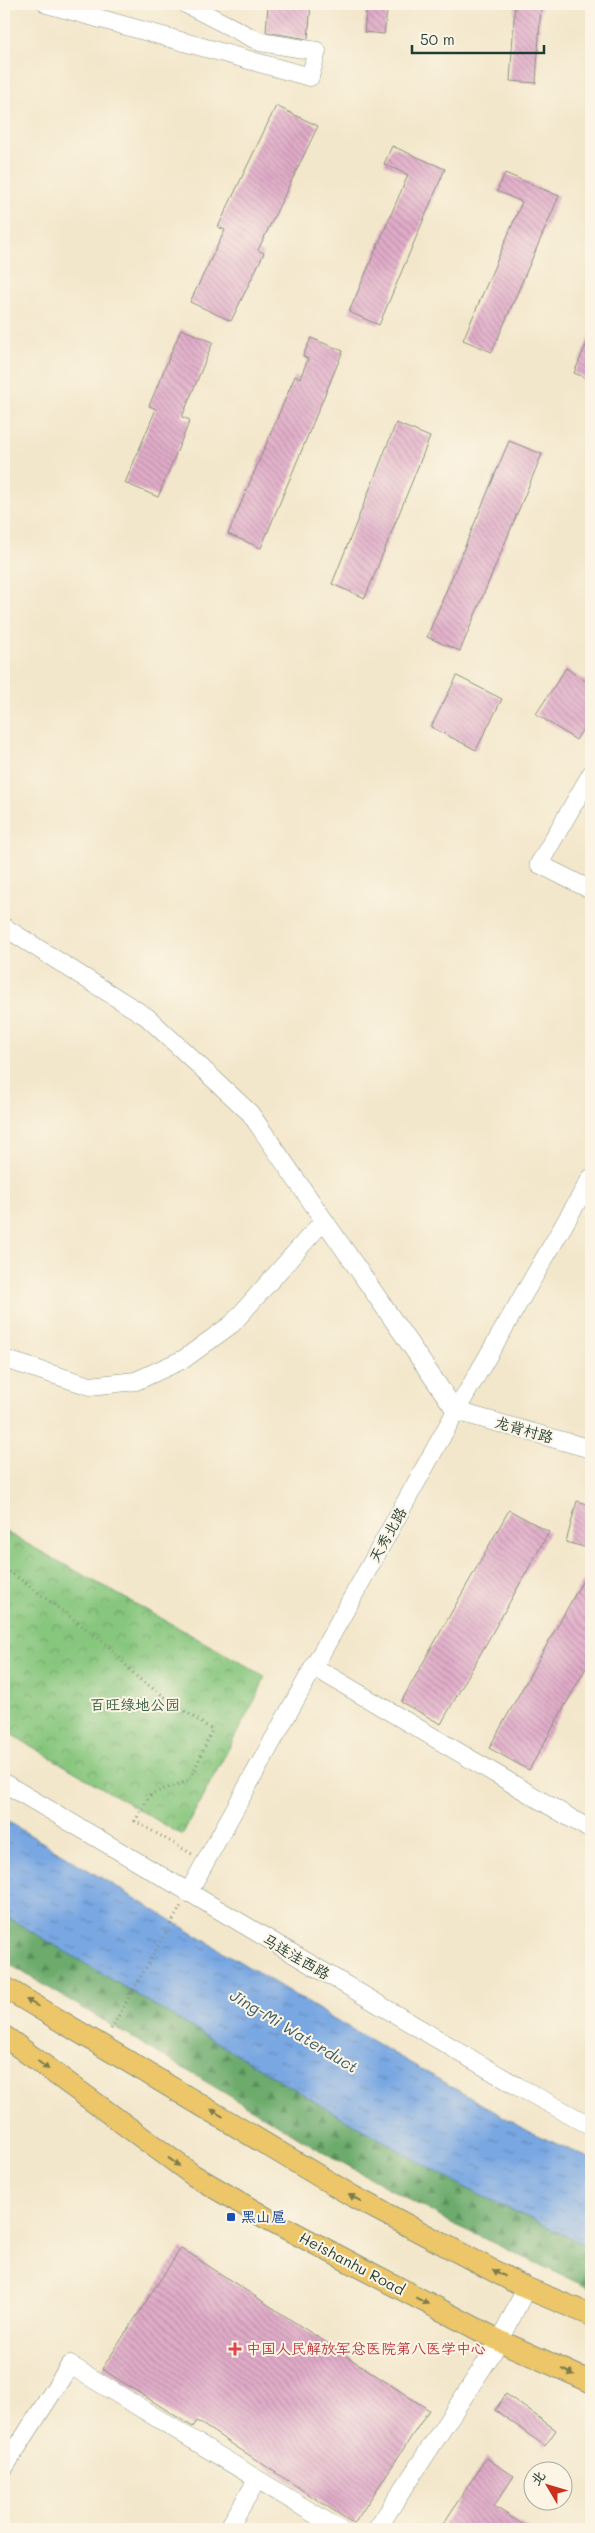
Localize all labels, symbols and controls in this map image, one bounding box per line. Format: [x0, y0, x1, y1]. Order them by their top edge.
scale bar [412, 22, 545, 54]
text: 50 m [420, 29, 455, 49]
street label: 龙背村路 [493, 1411, 556, 1447]
street label: 天秀北路 [364, 1503, 410, 1566]
park label: 百旺绿地公园 [90, 1694, 180, 1714]
street label: 马连洼西路 [259, 1929, 334, 1984]
water label: Jing-Mi Waterduct [226, 1984, 362, 2077]
one-way arrow [25, 1999, 38, 2008]
one-way arrow [36, 2060, 50, 2070]
one-way arrow [210, 2109, 223, 2118]
one-way arrow [167, 2156, 180, 2167]
one-way arrow [349, 2193, 362, 2202]
place label: 黑山扈 [241, 2206, 286, 2226]
marker: 黑山扈 [225, 2211, 237, 2223]
street label: Heishanhu Road [296, 2227, 409, 2299]
one-way arrow [492, 2269, 506, 2277]
one-way arrow [415, 2296, 429, 2305]
place label: 中国人民解放军总医院第八医学中心 [246, 2338, 486, 2358]
marker: 中国人民解放军总医院第八医学中心 [228, 2342, 242, 2356]
one-way arrow [561, 2368, 575, 2376]
north arrow [522, 2460, 572, 2510]
text: 北 [526, 2466, 549, 2489]

